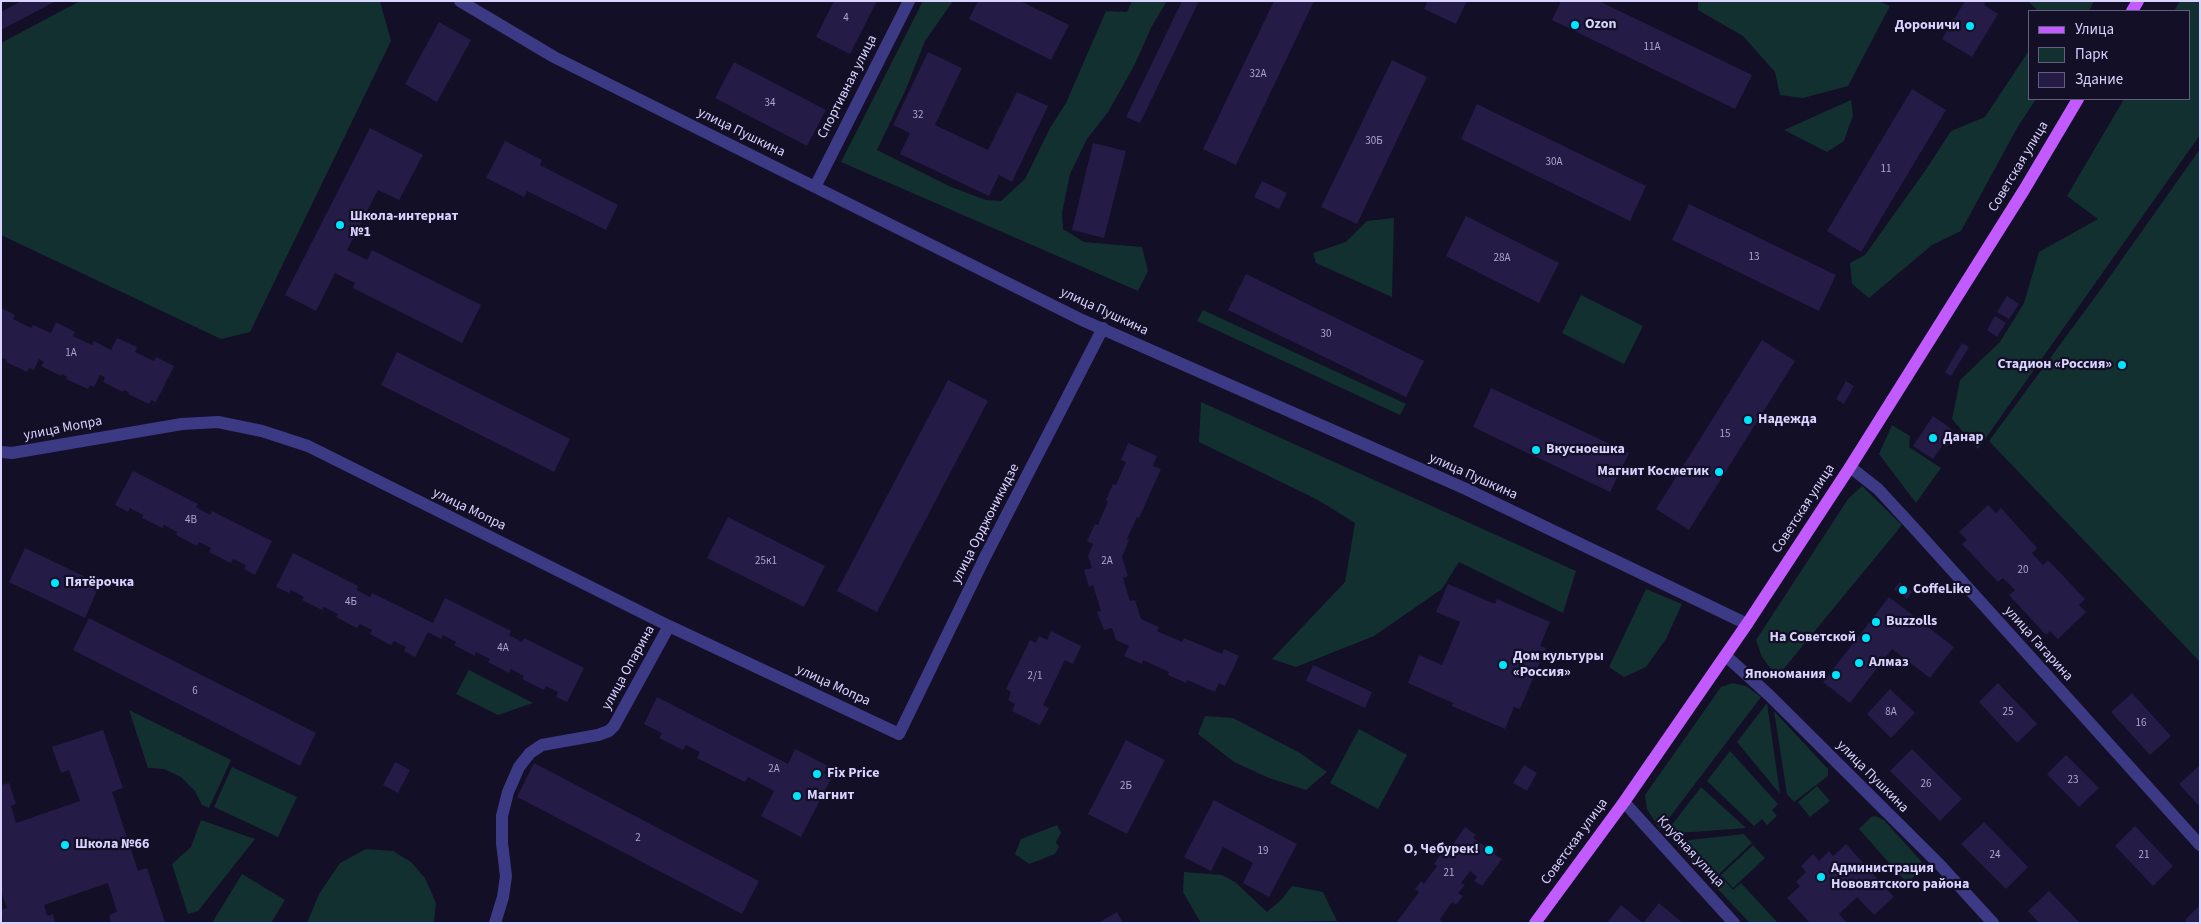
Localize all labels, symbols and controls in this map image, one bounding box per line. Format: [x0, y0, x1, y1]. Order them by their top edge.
legend [2028, 10, 2191, 100]
house number: 4 [843, 12, 849, 26]
place label: Ozon [1585, 17, 1616, 33]
place label: Дороничи [1895, 18, 1960, 34]
marker: Ozon [1569, 19, 1581, 31]
text: Улица [2075, 19, 2114, 40]
marker: Дороничи [1964, 20, 1976, 32]
street label: Спортивная улица [815, 32, 881, 142]
house number: 11А [1644, 41, 1660, 55]
text: Парк [2075, 44, 2108, 65]
house number: 32А [1250, 68, 1266, 82]
text: Здание [2075, 69, 2123, 90]
house number: 34 [765, 97, 775, 111]
street label: улица Пушкина [694, 105, 788, 161]
house number: 32 [913, 109, 923, 123]
street label: Советская улица [1985, 119, 2053, 215]
house number: 30Б [1365, 135, 1383, 149]
house number: 30А [1546, 156, 1562, 170]
house number: 11 [1881, 163, 1891, 177]
place label: Школа-интернат №1 [350, 209, 458, 242]
marker: Школа-интернат №1 [334, 219, 346, 231]
house number: 13 [1749, 251, 1759, 265]
house number: 28А [1494, 252, 1510, 266]
street label: улица Пушкина [1057, 284, 1151, 340]
house number: 30 [1321, 328, 1331, 342]
house number: 1А [65, 347, 77, 361]
place label: Стадион «Россия» [1998, 357, 2112, 373]
marker: Стадион «Россия» [2116, 359, 2128, 371]
place label: Надежда [1758, 412, 1817, 428]
street label: улица Мопра [22, 413, 104, 445]
marker: Надежда [1742, 414, 1754, 426]
house number: 15 [1720, 428, 1730, 442]
place label: Данар [1943, 430, 1984, 446]
marker: Данар [1927, 432, 1939, 444]
place label: Вкусноешка [1546, 442, 1625, 458]
marker: Вкусноешка [1530, 444, 1542, 456]
street label: улица Пушкина [1426, 450, 1520, 504]
street label: улица Орджоникидзе [948, 461, 1024, 587]
street label: Советская улица [1769, 461, 1839, 557]
place label: Магнит Косметик [1597, 464, 1709, 480]
marker: Магнит Косметик [1713, 466, 1725, 478]
street label: улица Мопра [430, 485, 508, 535]
house number: 4В [185, 514, 197, 528]
house number: 25к1 [755, 555, 777, 569]
house number: 2А [1101, 555, 1113, 569]
house number: 20 [2018, 564, 2028, 578]
place label: Пятёрочка [65, 575, 134, 591]
marker: Пятёрочка [49, 577, 61, 589]
place label: CoffeLike [1913, 582, 1971, 598]
marker: CoffeLike [1897, 584, 1909, 596]
house number: 4Б [345, 596, 357, 610]
street label: улица Гагарина [2000, 603, 2076, 685]
place label: Buzzolls [1886, 614, 1937, 630]
marker: Buzzolls [1870, 616, 1882, 628]
street label: улица Опарина [599, 623, 659, 713]
place label: На Советской [1770, 630, 1856, 646]
marker: На Советской [1860, 632, 1872, 644]
house number: 4А [497, 642, 509, 656]
place label: Дом культуры «Россия» [1513, 649, 1604, 682]
place label: Алмаз [1869, 655, 1909, 671]
marker: Алмаз [1853, 657, 1865, 669]
marker: Дом культуры «Россия» [1497, 659, 1509, 671]
street label: улица Мопра [793, 662, 873, 710]
place label: Япономания [1745, 667, 1826, 683]
marker: Япономания [1830, 669, 1842, 681]
house number: 2/1 [1028, 670, 1042, 684]
house number: 6 [192, 685, 198, 699]
house number: 8А [1885, 706, 1897, 720]
house number: 25 [2003, 706, 2013, 720]
house number: 16 [2136, 717, 2146, 731]
street label: улица Пушкина [1832, 737, 1912, 817]
house number: 2А [768, 763, 780, 777]
place label: Fix Price [827, 766, 879, 782]
marker: Fix Price [811, 768, 823, 780]
house number: 23 [2068, 774, 2078, 788]
house number: 26 [1921, 778, 1931, 792]
house number: 2Б [1120, 780, 1132, 794]
place label: Магнит [807, 788, 854, 804]
marker: Магнит [791, 790, 803, 802]
street label: Советская улица [1538, 796, 1612, 888]
street label: Клубная улица [1653, 813, 1727, 891]
house number: 2 [635, 832, 641, 846]
place label: Школа №66 [75, 837, 149, 853]
marker: Школа №66 [59, 839, 71, 851]
place label: О, Чебурек! [1404, 842, 1479, 858]
marker: О, Чебурек! [1483, 844, 1495, 856]
house number: 19 [1258, 845, 1268, 859]
house number: 24 [1990, 849, 2000, 863]
house number: 21 [2139, 849, 2149, 863]
place label: Администрация Нововятского района [1831, 861, 1969, 894]
house number: 21 [1444, 867, 1454, 881]
marker: Администрация Нововятского района [1815, 871, 1827, 883]

